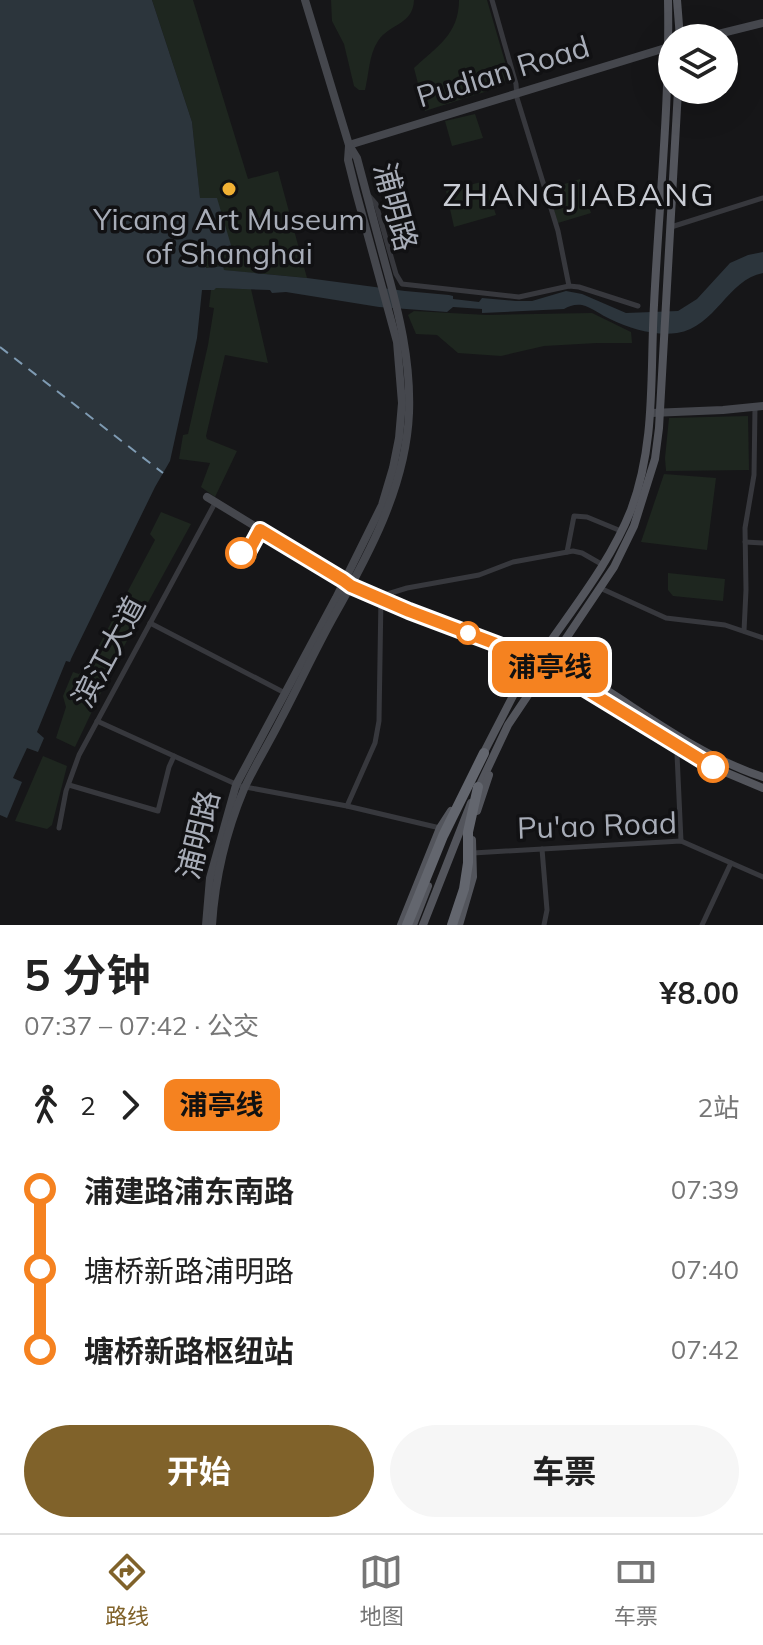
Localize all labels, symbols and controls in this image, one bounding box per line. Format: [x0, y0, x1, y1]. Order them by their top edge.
map controls [658, 24, 738, 104]
button: layers [658, 24, 738, 104]
street label: Pudian Road [412, 27, 594, 115]
street label: 浦明路 [366, 158, 426, 255]
district label: ZHANGJIABANG [442, 174, 716, 214]
marker: Yicang Art Museum of Shanghai [220, 180, 238, 198]
place label: Yicang Art Museum of Shanghai [92, 200, 365, 272]
unlabelled marker [226, 538, 256, 568]
street label: 滨江大道 [63, 590, 153, 713]
unlabelled marker [457, 622, 479, 644]
line badge: 浦亭线 [504, 641, 596, 693]
text: 浦亭线 [508, 649, 592, 684]
unlabelled marker [698, 752, 728, 782]
street label: 浦明路 [169, 786, 227, 883]
street label: Pu'ao Road [516, 803, 677, 847]
text: 5 分钟 [24, 947, 150, 1002]
text: ¥8.00 [660, 974, 739, 1012]
text: 07:37 – 07:42 · 公交 [24, 1009, 259, 1042]
icon: walk [24, 1083, 68, 1127]
icon: forward [108, 1083, 152, 1127]
text: 浦亭线 [180, 1087, 264, 1122]
text: 2 [80, 1089, 96, 1122]
text: 2站 [697, 1091, 739, 1124]
text: 浦建路浦东南路 [84, 1172, 294, 1210]
text: 07:39 [671, 1173, 739, 1206]
text: 塘桥新路浦明路 [84, 1252, 294, 1290]
text: 07:40 [671, 1253, 739, 1286]
text: 塘桥新路枢纽站 [84, 1332, 294, 1370]
text: 07:42 [671, 1333, 739, 1366]
button: 开始 [24, 1425, 374, 1517]
button: 车票 [390, 1425, 739, 1517]
tab: 路线 [105, 1550, 149, 1630]
tab: 地图 [359, 1550, 404, 1630]
tab: 车票 [614, 1550, 658, 1630]

